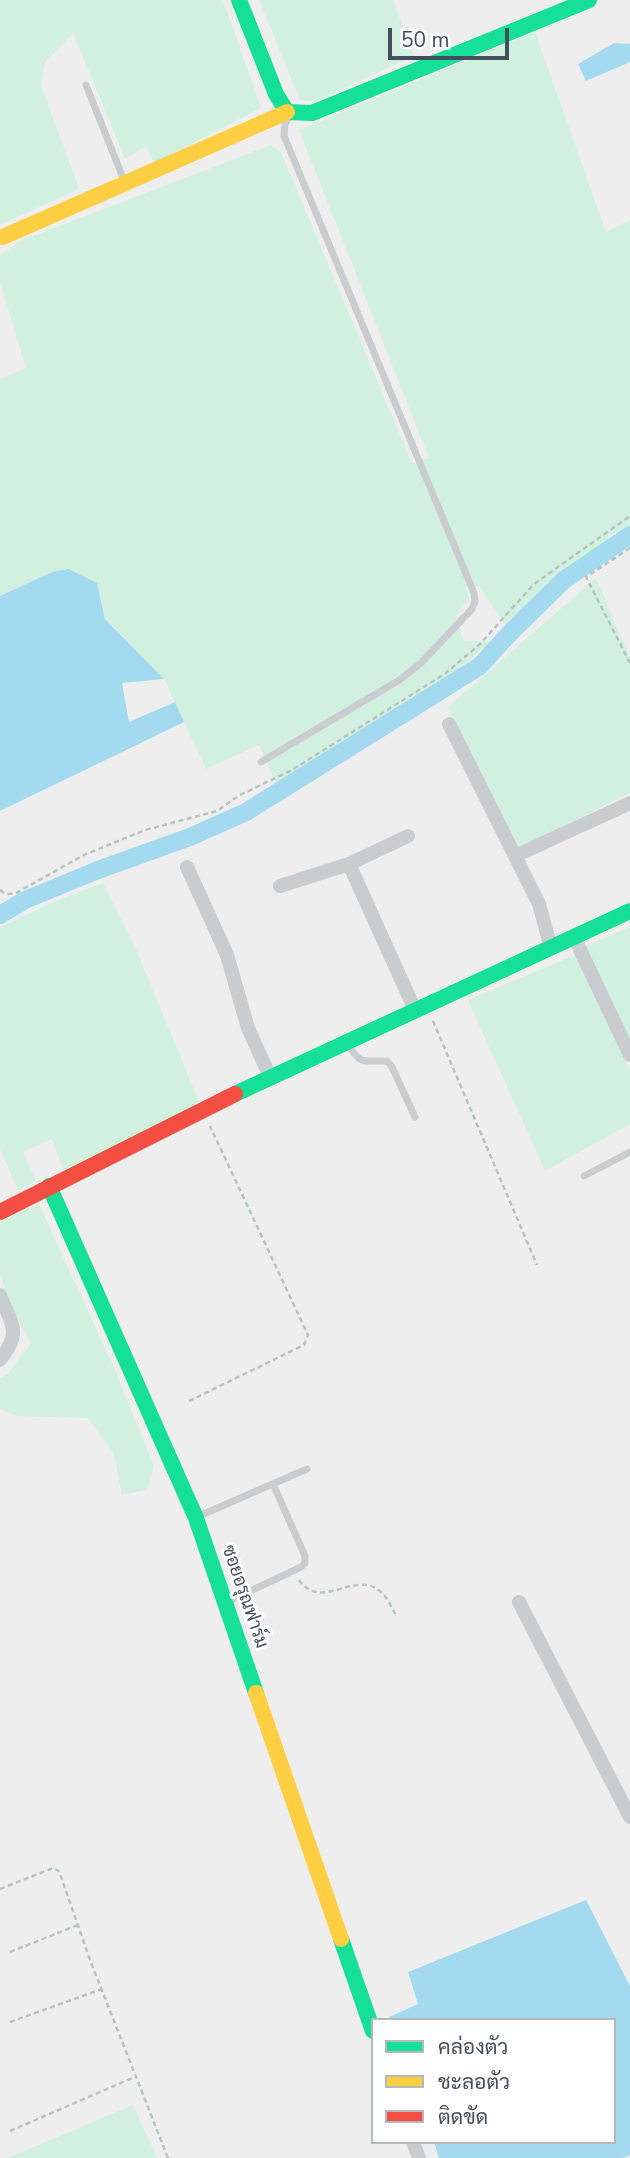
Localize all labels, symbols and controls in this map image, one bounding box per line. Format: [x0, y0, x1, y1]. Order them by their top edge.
scale bar [392, 14, 513, 58]
text: 50 m [401, 26, 450, 54]
street label: ซอยอรุณฟาร์ม [216, 1543, 272, 1651]
legend [371, 2018, 616, 2144]
text: คล่องตัว [438, 2033, 508, 2061]
text: ชะลอตัว [438, 2068, 510, 2096]
text: ติดขัด [438, 2103, 488, 2131]

